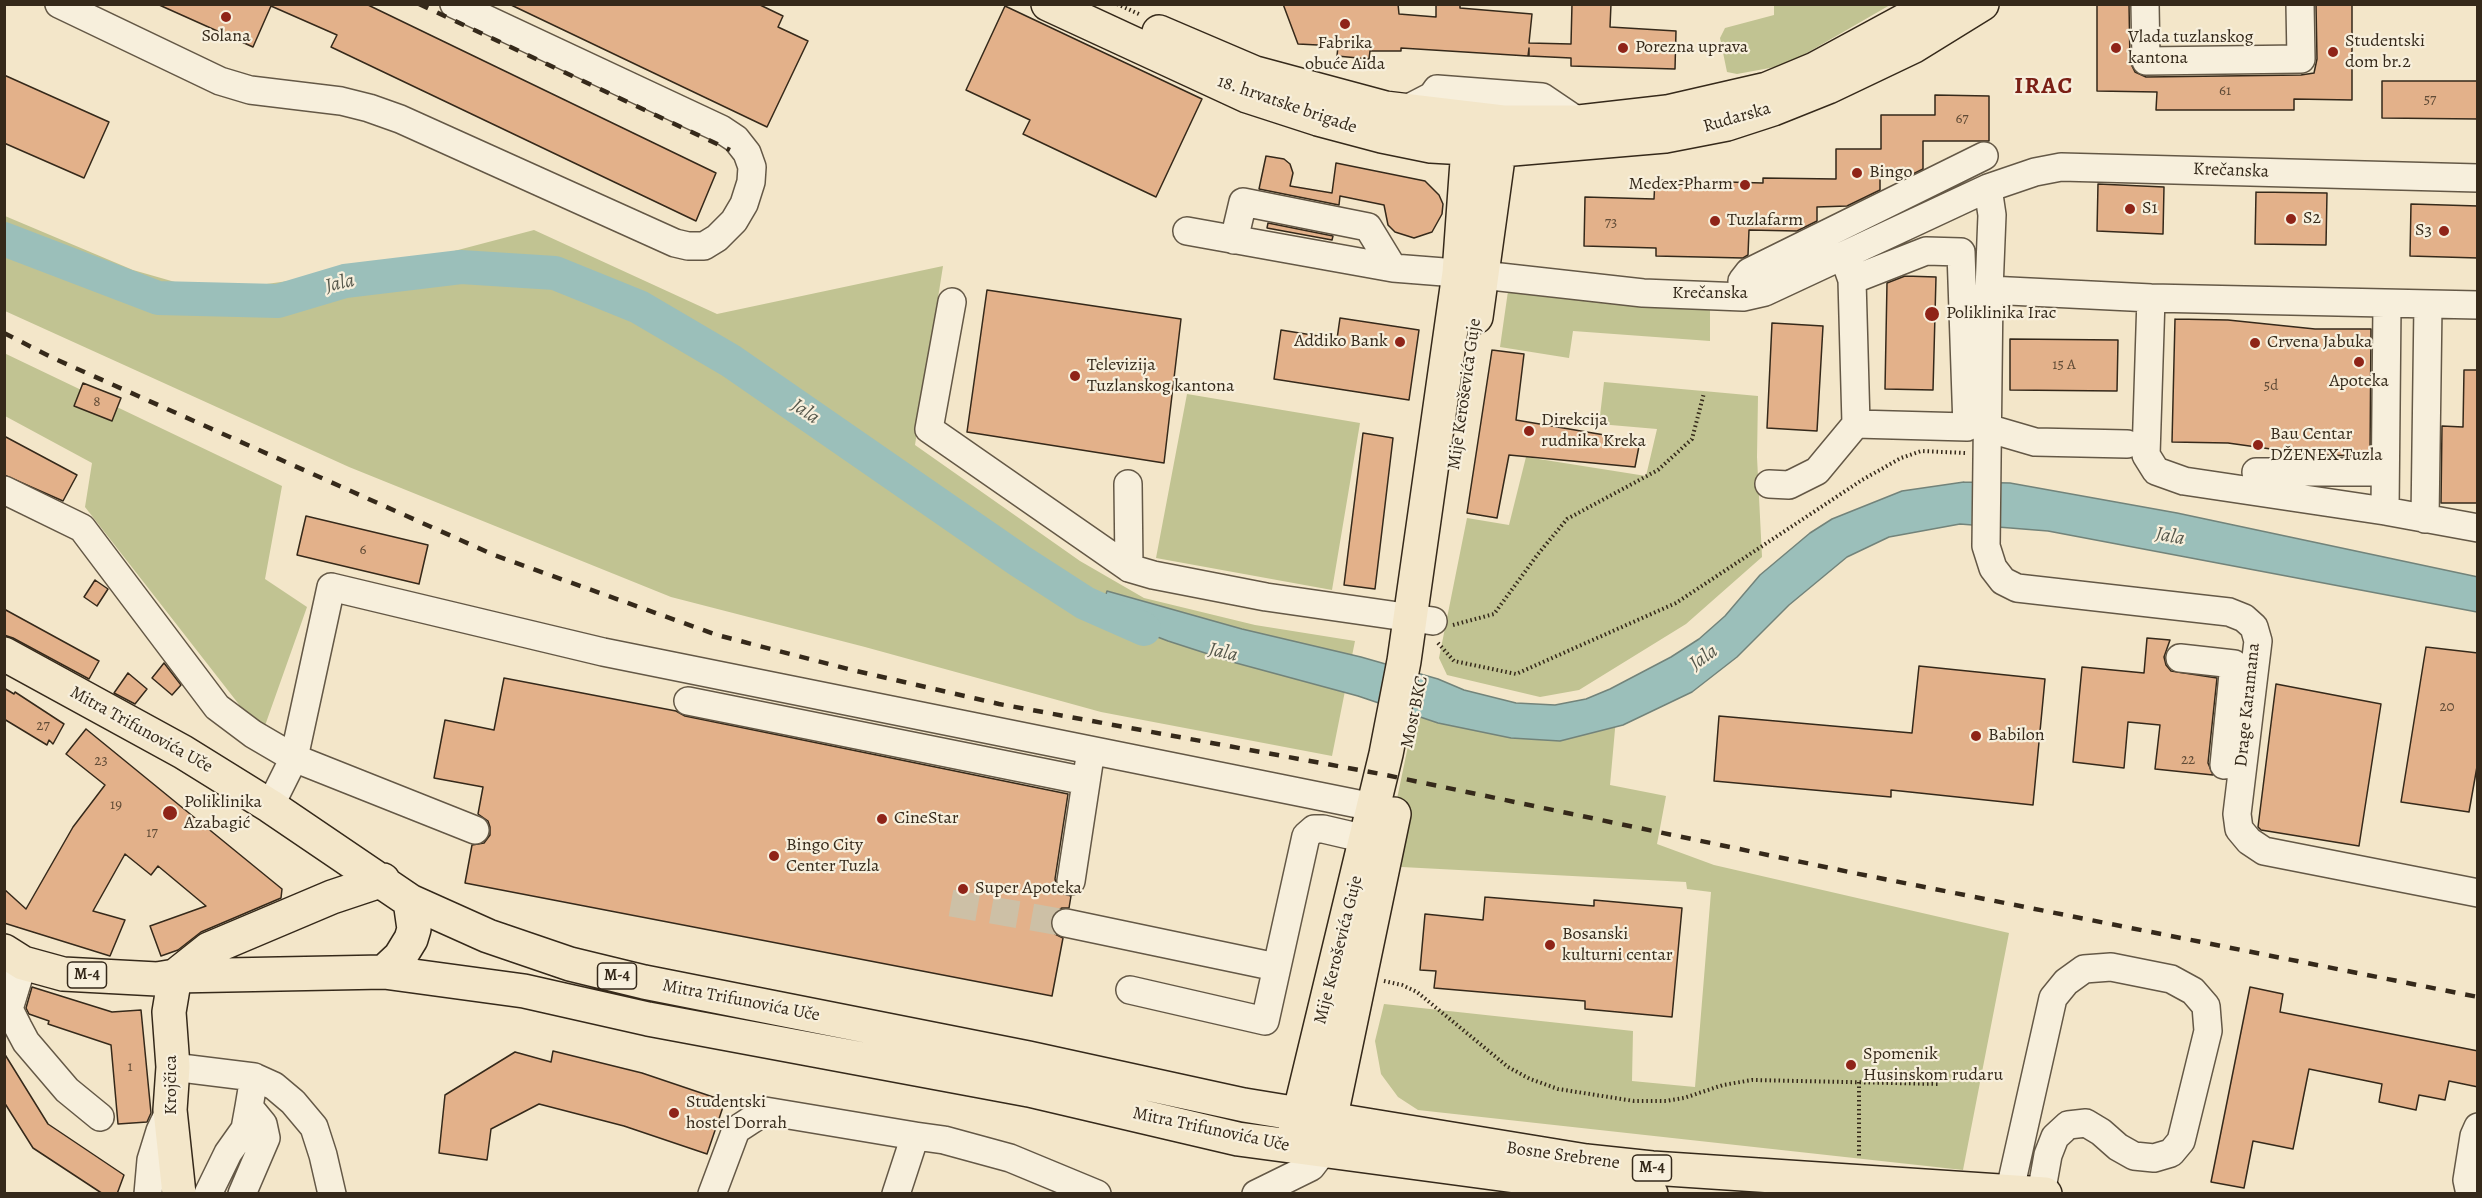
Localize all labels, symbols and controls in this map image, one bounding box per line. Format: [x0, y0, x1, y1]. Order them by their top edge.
marker: Solana [219, 10, 233, 24]
marker: Fabrika obuće Aida [1338, 17, 1352, 31]
place label: Solana [201, 26, 251, 48]
place label: Vlada tuzlanskog kantona [2128, 27, 2254, 70]
place label: Studentski dom br.2 [2345, 31, 2425, 74]
place label: Fabrika obuće Aida [1305, 33, 1385, 76]
place label: Porezna uprava [1635, 37, 1748, 59]
marker: Porezna uprava [1616, 41, 1630, 55]
marker: Vlada tuzlanskog kantona [2109, 41, 2123, 55]
marker: Studentski dom br.2 [2326, 45, 2340, 59]
street label: 18. hrvatske brigade [1214, 71, 1360, 139]
district label: IRAC [2014, 73, 2074, 101]
house number: 61 [2219, 82, 2231, 100]
house number: 57 [2424, 91, 2436, 109]
street label: Rudarska [1701, 98, 1773, 138]
house number: 67 [1955, 110, 1969, 128]
street label: Krečanska [2193, 159, 2269, 183]
place label: Bingo [1869, 162, 1912, 184]
marker: Bingo [1850, 166, 1864, 180]
place label: Medex-Pharm [1629, 174, 1733, 196]
marker: Medex-Pharm [1738, 178, 1752, 192]
place label: S1 [2142, 198, 2158, 220]
marker: S1 [2123, 202, 2137, 216]
place label: S2 [2303, 208, 2321, 230]
place label: Tuzlafarm [1727, 210, 1803, 232]
marker: S2 [2284, 212, 2298, 226]
house number: 73 [1605, 214, 1617, 232]
marker: Tuzlafarm [1708, 214, 1722, 228]
place label: S3 [2415, 220, 2432, 242]
marker: S3 [2437, 224, 2451, 238]
water label: Jala [323, 269, 357, 299]
street label: Krečanska [1672, 283, 1748, 305]
place label: Poliklinika Irac [1946, 303, 2056, 325]
marker: Poliklinika Irac [1923, 305, 1941, 323]
street label: Mije Keroševića Guje [1444, 317, 1486, 471]
place label: Addiko Bank [1294, 331, 1388, 353]
place label: Crvena Jabuka [2267, 332, 2372, 354]
marker: Addiko Bank [1393, 335, 1407, 349]
marker: Crvena Jabuka [2248, 336, 2262, 350]
place label: Televizija Tuzlanskog kantona [1087, 355, 1234, 398]
marker: Apoteka [2352, 355, 2366, 369]
house number: 15 A [2052, 356, 2076, 374]
marker: Televizija Tuzlanskog kantona [1068, 369, 1082, 383]
place label: Apoteka [2329, 371, 2389, 393]
house number: 5d [2264, 377, 2278, 395]
house number: 8 [93, 393, 101, 411]
water label: Jala [786, 394, 824, 430]
place label: Direkcija rudnika Kreka [1541, 410, 1646, 452]
marker: Direkcija rudnika Kreka [1522, 424, 1536, 438]
place label: Bau Centar DŽENEX Tuzla [2270, 424, 2383, 466]
marker: Bau Centar DŽENEX Tuzla [2251, 438, 2265, 452]
water label: Jala [2154, 522, 2186, 552]
house number: 6 [360, 541, 366, 559]
water label: Jala [1206, 638, 1240, 668]
water label: Jala [1685, 640, 1723, 676]
street label: Drage Karamana [2231, 642, 2265, 768]
street label: Most BKC [1397, 674, 1433, 750]
street label: Mitra Trifunovića Uče [66, 682, 216, 778]
house number: 20 [2439, 698, 2455, 716]
house number: 27 [36, 717, 50, 735]
place label: Babilon [1988, 725, 2045, 747]
marker: Babilon [1969, 729, 1983, 743]
house number: 22 [2181, 751, 2195, 769]
house number: 23 [94, 752, 108, 770]
place label: Poliklinika Azabagić [184, 792, 262, 834]
house number: 19 [110, 796, 122, 814]
marker: Poliklinika Azabagić [161, 804, 179, 822]
place label: CineStar [894, 808, 959, 830]
marker: CineStar [875, 812, 889, 826]
house number: 17 [146, 824, 158, 842]
place label: Bingo City Center Tuzla [786, 835, 879, 878]
marker: Bingo City Center Tuzla [767, 849, 781, 863]
street label: Mije Keroševića Guje [1310, 873, 1368, 1027]
place label: Super Apoteka [975, 878, 1082, 900]
marker: Super Apoteka [956, 882, 970, 896]
place label: Bosanski kulturni centar [1562, 924, 1673, 966]
marker: Bosanski kulturni centar [1543, 938, 1557, 952]
road number: M-4 [68, 962, 106, 988]
road number: M-4 [598, 963, 636, 989]
street label: Mitra Trifunovića Uče [660, 975, 822, 1027]
place label: Spomenik Husinskom rudaru [1863, 1044, 2003, 1086]
street label: Krojčica [161, 1055, 183, 1115]
house number: 1 [127, 1058, 133, 1076]
marker: Spomenik Husinskom rudaru [1844, 1058, 1858, 1072]
place label: Studentski hostel Dorrah [686, 1092, 787, 1134]
street label: Mitra Trifunovića Uče [1131, 1103, 1291, 1157]
marker: Studentski hostel Dorrah [667, 1106, 681, 1120]
street label: Bosne Srebrene [1505, 1137, 1621, 1175]
road number: M-4 [1632, 1155, 1672, 1181]

